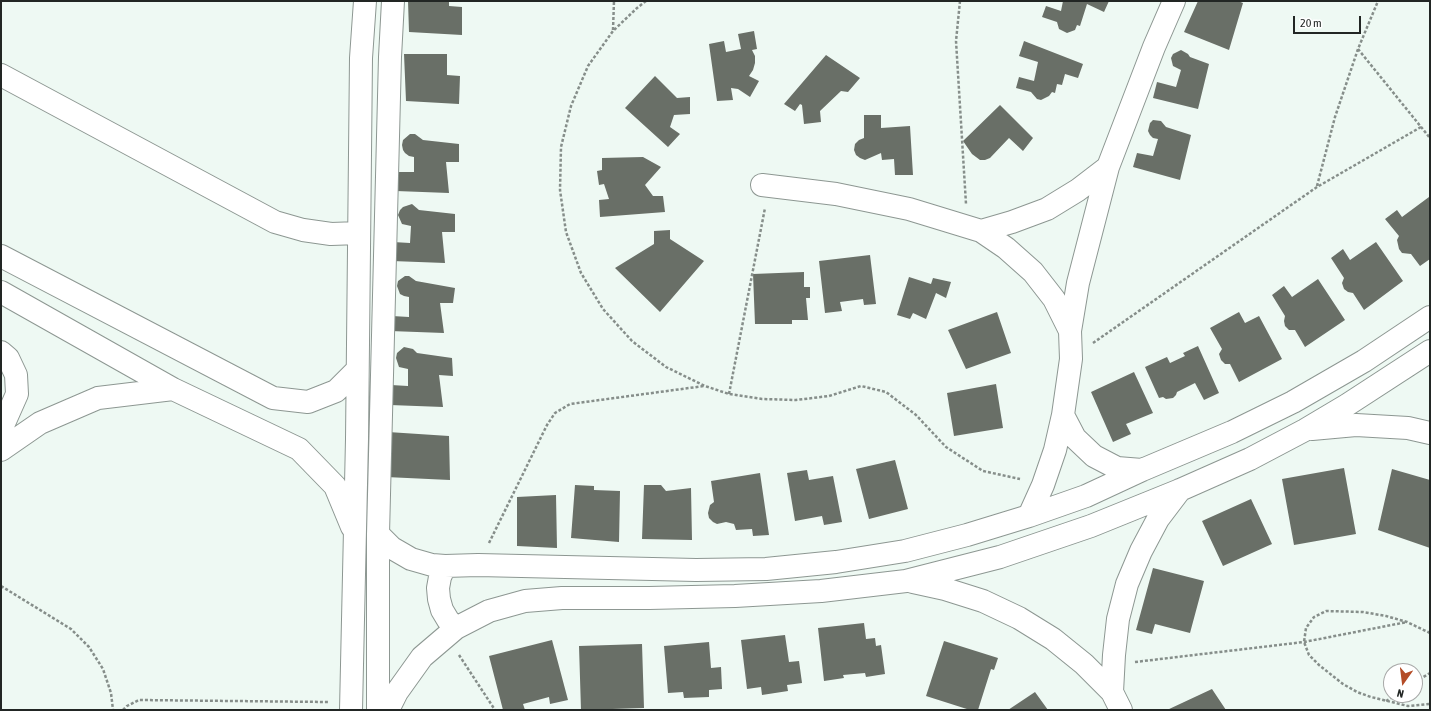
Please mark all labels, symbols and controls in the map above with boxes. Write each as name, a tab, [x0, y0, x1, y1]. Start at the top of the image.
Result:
scale bar	[1295, 8, 1363, 34]
text: 20 m	[1300, 16, 1322, 30]
north arrow	[1383, 663, 1423, 703]
text: N	[1396, 687, 1405, 700]

